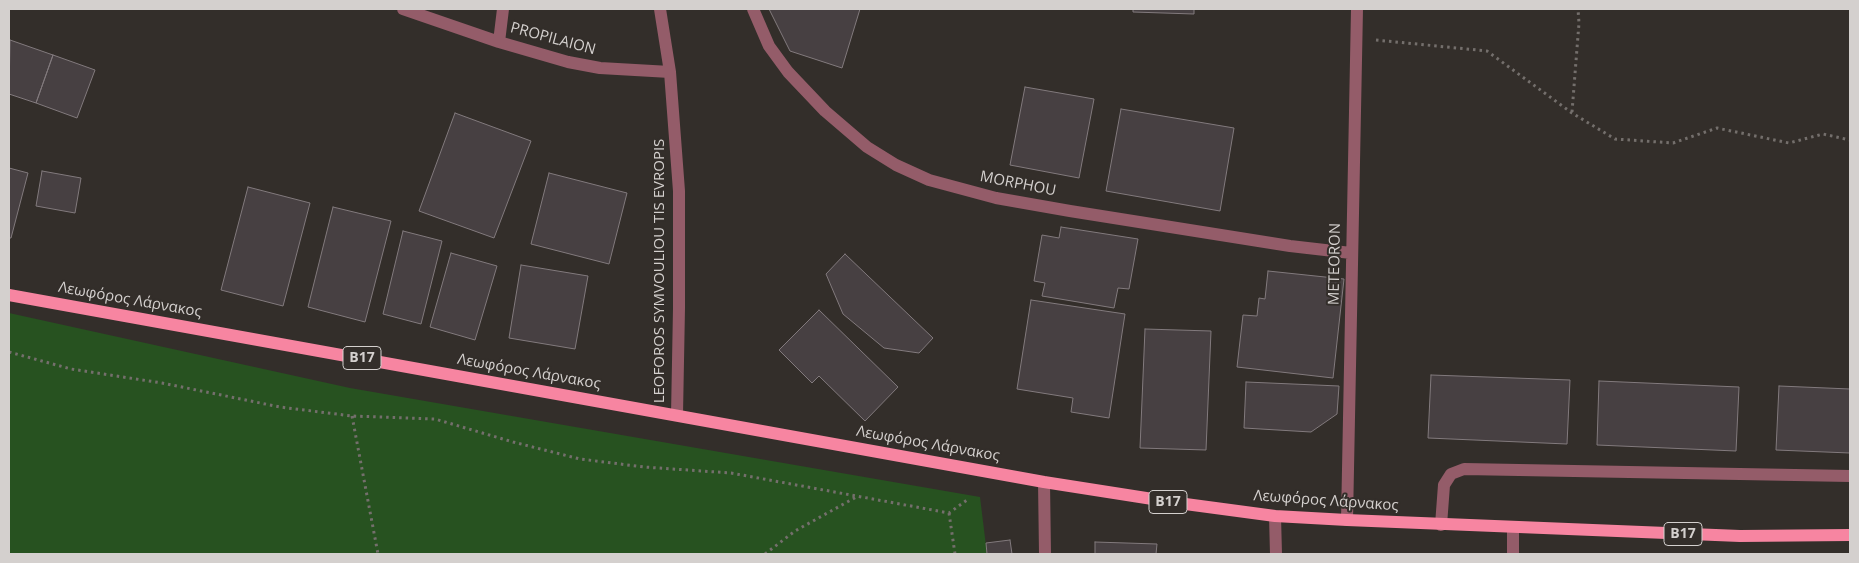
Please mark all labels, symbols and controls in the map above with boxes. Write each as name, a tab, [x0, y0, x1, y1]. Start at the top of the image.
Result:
street label: PROPILAION	[508, 19, 598, 59]
street label: LEOFOROS SYMVOULIOU TIS EVROPIS	[651, 139, 669, 403]
street label: MORPHOU	[978, 168, 1058, 200]
street label: METEORON	[1325, 223, 1345, 305]
street label: Λεωφόρος Λάρνακος	[57, 279, 203, 321]
road number: B17	[343, 346, 381, 369]
street label: Λεωφόρος Λάρνακος	[456, 351, 602, 393]
street label: Λεωφόρος Λάρνακος	[855, 423, 1001, 465]
street label: Λεωφόρος Λάρνακος	[1253, 487, 1399, 515]
road number: B17	[1149, 491, 1187, 514]
road number: B17	[1664, 522, 1702, 546]

